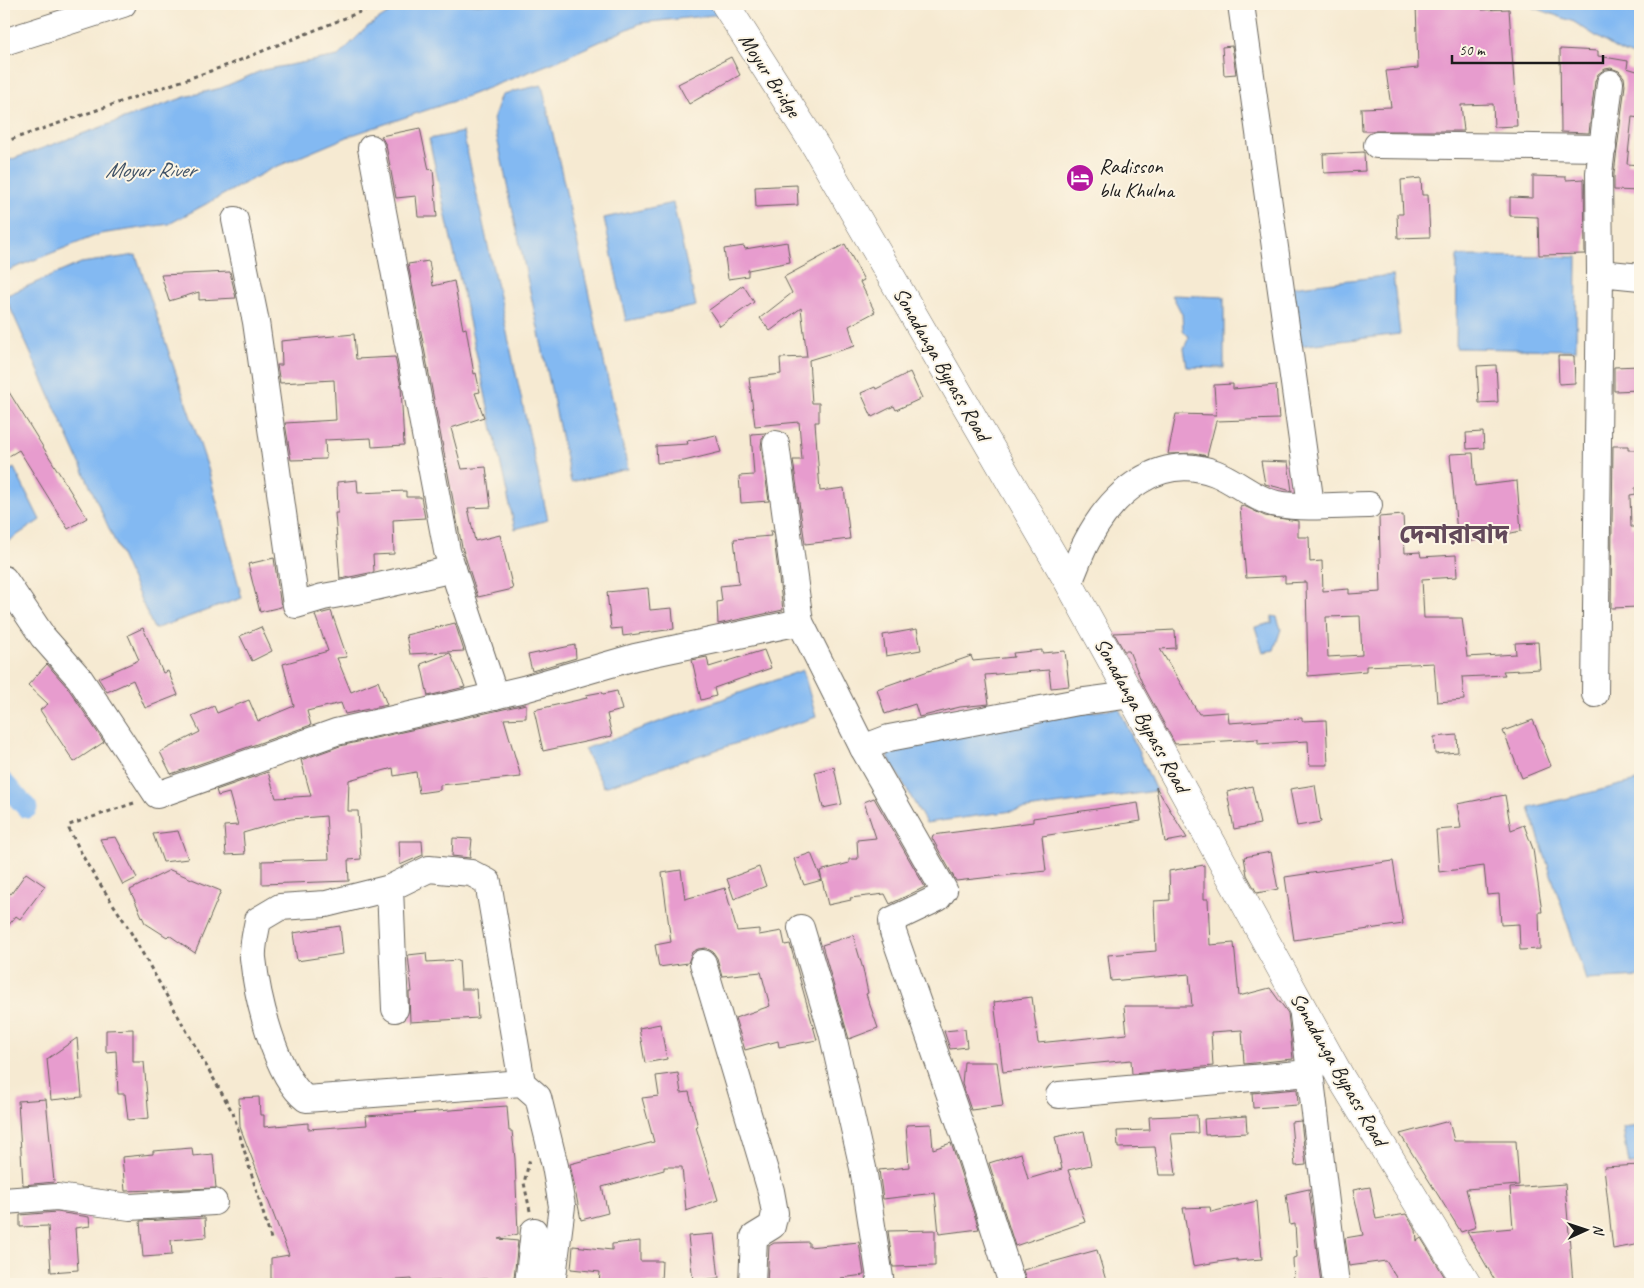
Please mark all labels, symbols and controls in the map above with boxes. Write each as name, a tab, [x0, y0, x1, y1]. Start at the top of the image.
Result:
street label: Moyur Bridge	[733, 28, 808, 124]
scale bar	[1452, 32, 1603, 64]
text: 50 m	[1459, 41, 1486, 60]
place label: Radisson blu Khulna	[1099, 153, 1176, 203]
water label: Moyur River	[105, 156, 199, 184]
hotel icon: Radisson blu Khulna	[1065, 163, 1095, 193]
street label: Sonadanga Bypass Road	[887, 283, 998, 448]
district label: দেনারাবাদ	[1399, 518, 1510, 551]
street label: Sonadanga Bypass Road	[1089, 633, 1197, 799]
street label: Sonadanga Bypass Road	[1284, 988, 1395, 1153]
north arrow	[1562, 1206, 1612, 1256]
text: N	[1590, 1225, 1607, 1236]

